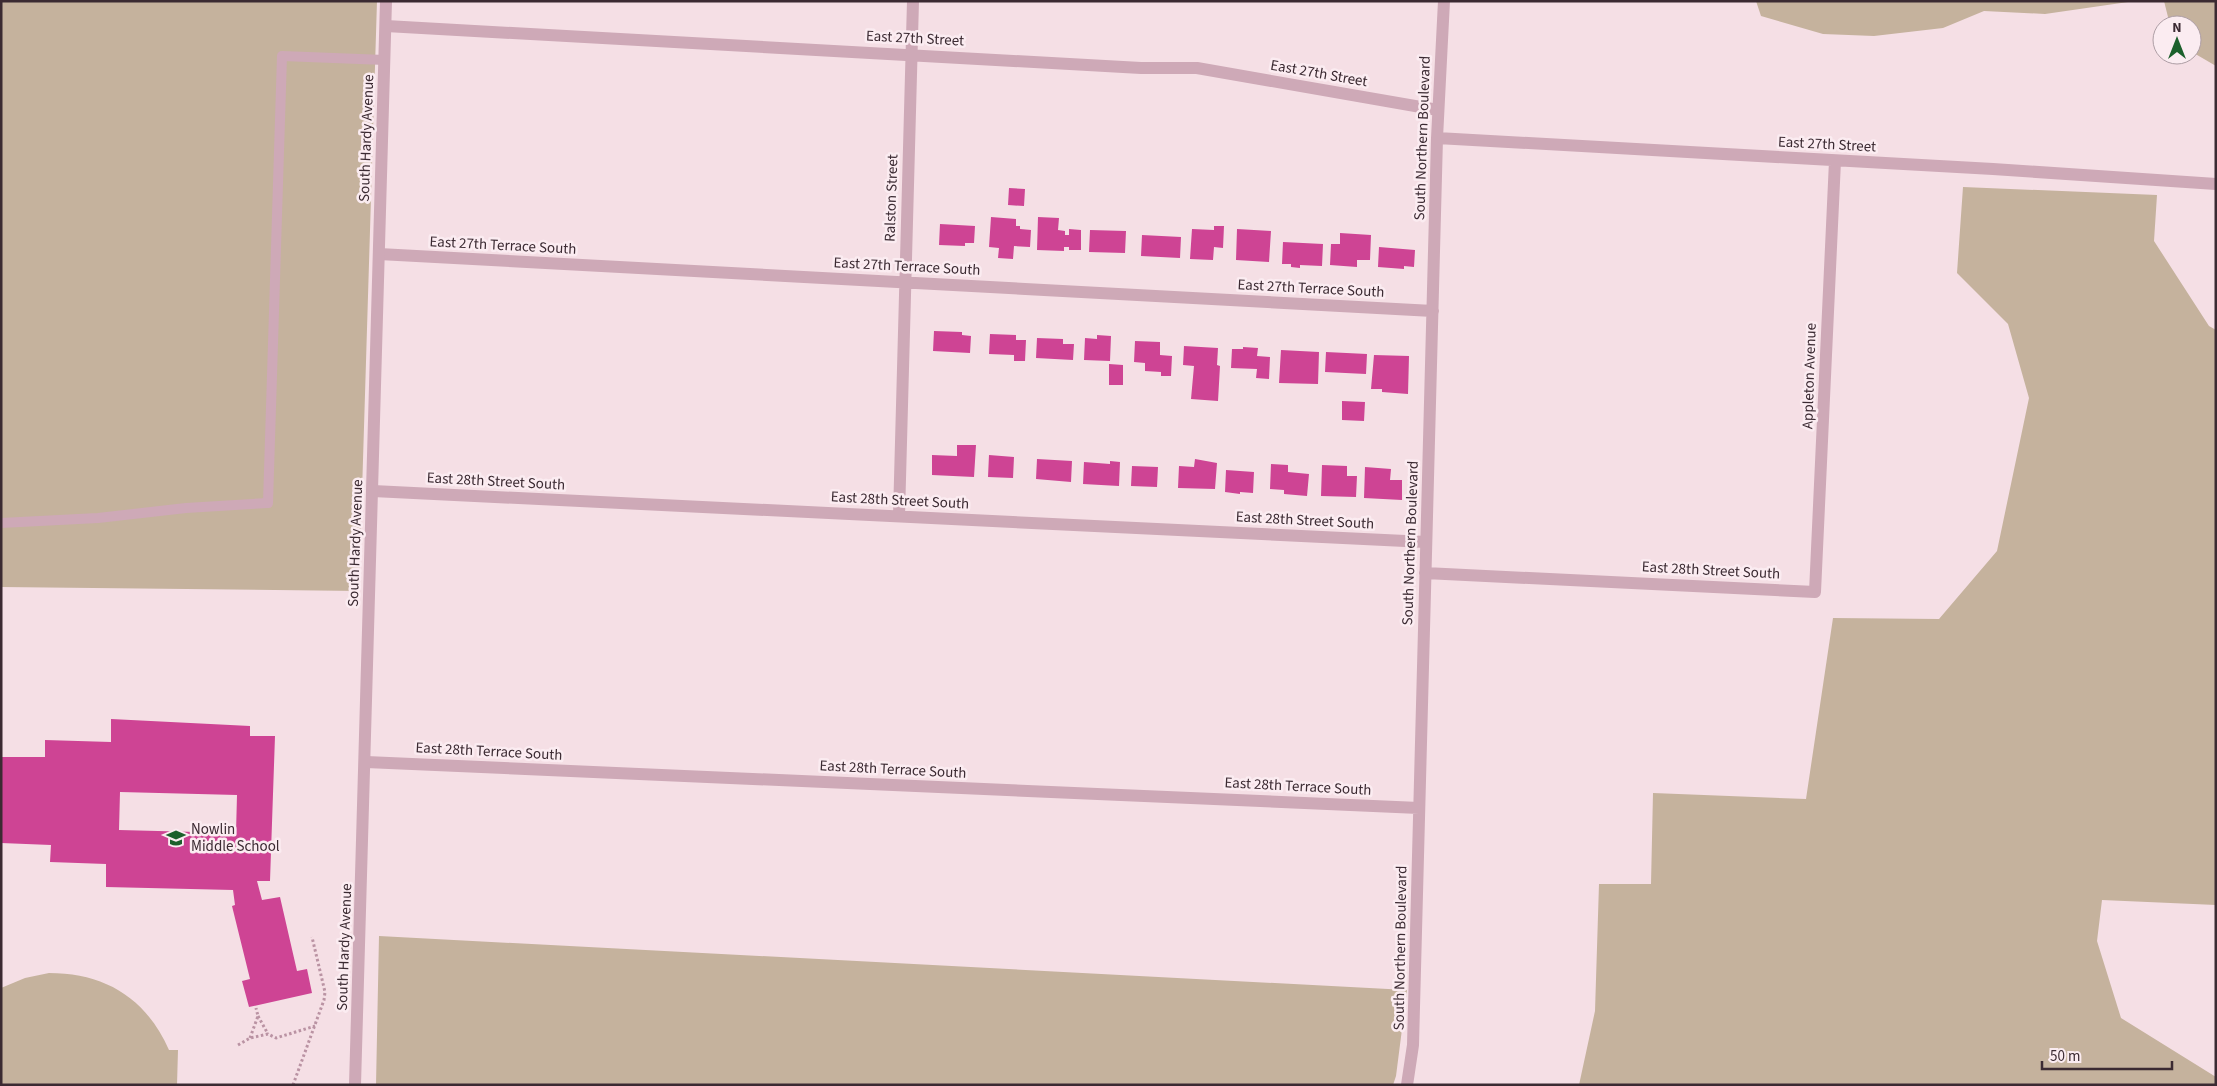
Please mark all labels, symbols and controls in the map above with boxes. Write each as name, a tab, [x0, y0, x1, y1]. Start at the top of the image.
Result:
north arrow	[2152, 15, 2202, 65]
text: N	[2172, 18, 2182, 38]
street label: East 27th Street	[865, 25, 965, 52]
street label: East 27th Street	[1269, 55, 1369, 92]
street label: South Northern Boulevard	[1409, 55, 1436, 221]
street label: South Hardy Avenue	[354, 74, 379, 202]
street label: East 27th Street	[1777, 131, 1877, 158]
street label: Ralston Street	[879, 154, 904, 242]
street label: East 27th Terrace South	[429, 231, 577, 260]
street label: East 27th Terrace South	[833, 252, 981, 281]
street label: East 27th Terrace South	[1237, 274, 1385, 303]
street label: Appleton Avenue	[1797, 323, 1822, 430]
street label: South Northern Boulevard	[1397, 460, 1424, 626]
street label: East 28th Street South	[426, 467, 566, 496]
street label: South Hardy Avenue	[343, 479, 368, 607]
street label: East 28th Street South	[830, 486, 970, 515]
street label: East 28th Street South	[1235, 506, 1375, 535]
street label: East 28th Street South	[1641, 556, 1781, 585]
street label: East 28th Terrace South	[415, 737, 563, 766]
street label: East 28th Terrace South	[819, 755, 967, 784]
street label: East 28th Terrace South	[1224, 772, 1372, 801]
place label: Nowlin Middle School	[191, 819, 280, 857]
school or university icon: Nowlin Middle School	[165, 827, 187, 849]
street label: South Northern Boulevard	[1389, 865, 1412, 1031]
street label: South Hardy Avenue	[332, 883, 357, 1011]
scale bar	[2042, 1038, 2172, 1070]
text: 50 m	[2050, 1046, 2080, 1067]

